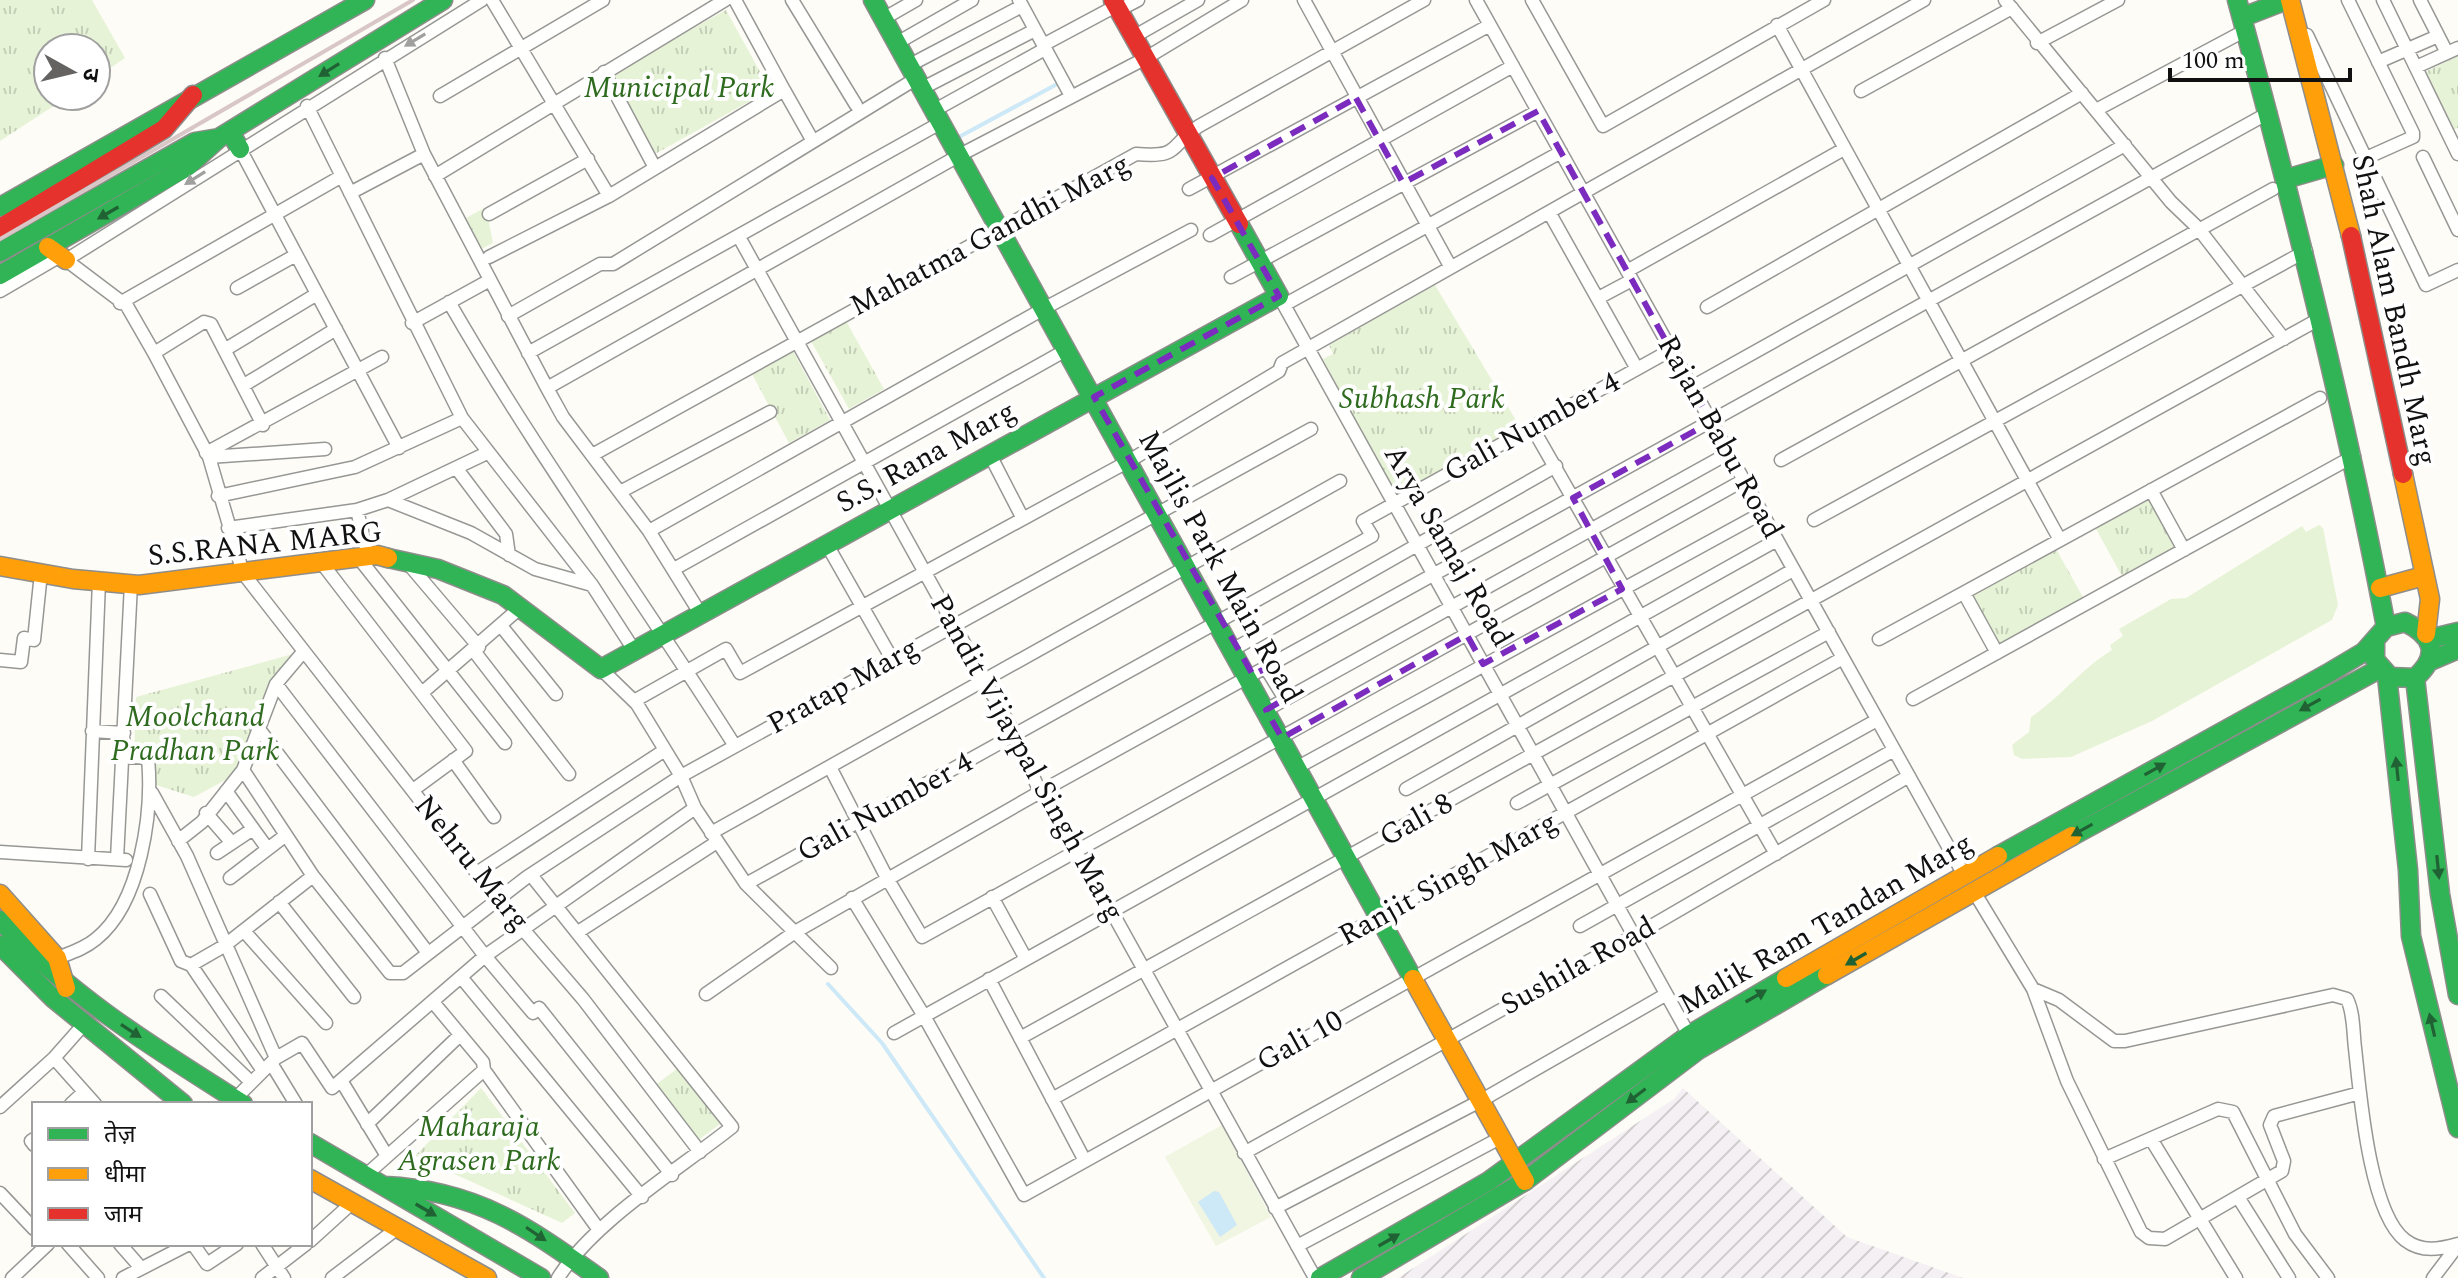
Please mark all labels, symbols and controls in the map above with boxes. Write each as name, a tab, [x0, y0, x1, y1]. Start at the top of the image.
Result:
north arrow	[32, 32, 112, 112]
scale bar	[2170, 32, 2350, 82]
one-way arrow	[404, 33, 426, 47]
text: 100 m	[2182, 43, 2245, 79]
one-way arrow	[318, 63, 340, 77]
park label: Municipal Park	[584, 65, 774, 111]
text: उ	[73, 66, 108, 84]
street label: Mahatma Gandhi Marg	[842, 141, 1138, 329]
street label: Shah Alam Bandh Marg	[2339, 150, 2449, 470]
one-way arrow	[184, 170, 206, 184]
one-way arrow	[97, 205, 119, 219]
street label: Rajan Babu Road	[1645, 327, 1795, 547]
street label: Gali Number 4	[1435, 360, 1629, 494]
park label: Subhash Park	[1339, 376, 1505, 422]
street label: S.S. Rana Marg	[827, 388, 1025, 526]
street label: Majlis Park Main Road	[1126, 422, 1314, 712]
street label: Arya Samaj Road	[1371, 436, 1525, 656]
street label: S.S.RANA MARG	[145, 509, 385, 579]
street label: Pandit Vijaypal Singh Marg	[918, 586, 1136, 930]
street label: Pratap Marg	[759, 625, 927, 747]
park label: Moolchand Pradhan Park	[110, 694, 280, 774]
one-way arrow	[2298, 698, 2321, 712]
street label: Gali Number 4	[788, 740, 982, 874]
one-way arrow	[2390, 756, 2403, 781]
one-way arrow	[2143, 763, 2166, 776]
street label: Gali 8	[1371, 781, 1461, 859]
street label: Nehru Marg	[403, 785, 541, 941]
street label: Ranjit Singh Marg	[1330, 800, 1566, 958]
street label: Malik Ram Tandan Marg	[1670, 821, 1982, 1027]
one-way arrow	[2070, 823, 2093, 837]
one-way arrow	[2431, 854, 2444, 879]
street label: Sushila Road	[1492, 904, 1664, 1028]
one-way arrow	[1845, 952, 1867, 966]
one-way arrow	[1745, 989, 1767, 1003]
street label: Gali 10	[1248, 998, 1352, 1084]
one-way arrow	[2426, 1013, 2438, 1038]
one-way arrow	[120, 1023, 142, 1037]
one-way arrow	[1625, 1088, 1646, 1104]
legend	[32, 1102, 312, 1246]
park label: Maharaja Agrasen Park	[397, 1104, 561, 1184]
text: तेज़	[104, 1117, 137, 1153]
text: धीमा	[104, 1157, 146, 1193]
text: जाम	[104, 1197, 143, 1233]
one-way arrow	[415, 1203, 437, 1217]
one-way arrow	[525, 1226, 546, 1241]
one-way arrow	[1377, 1233, 1400, 1247]

